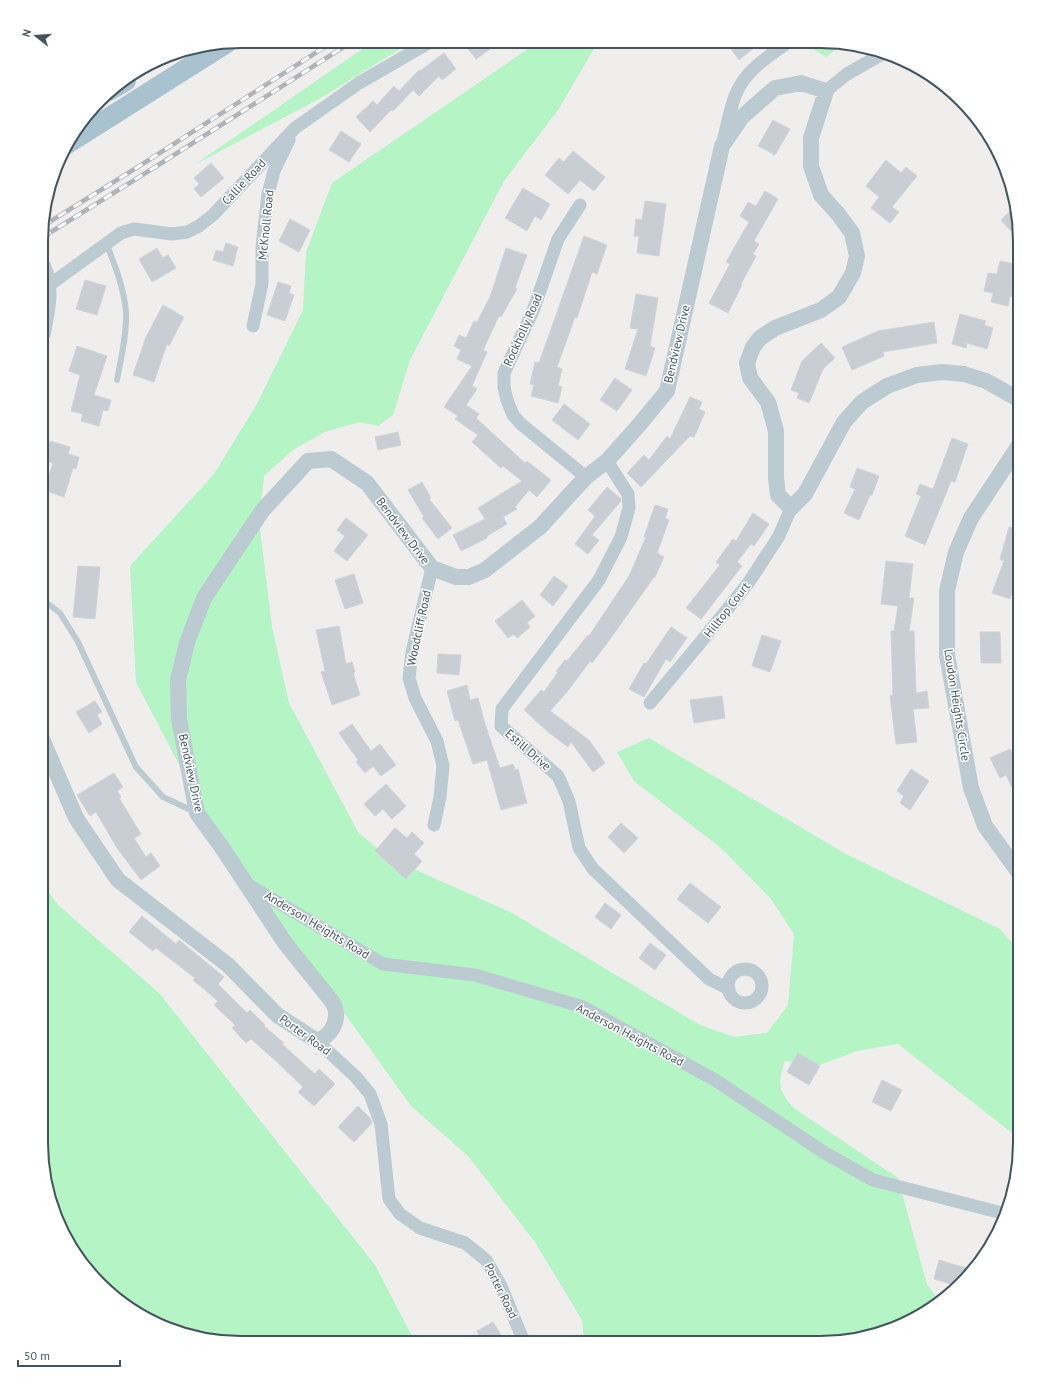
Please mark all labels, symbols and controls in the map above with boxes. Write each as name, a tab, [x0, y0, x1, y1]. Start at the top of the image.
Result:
north arrow	[16, 16, 56, 56]
text: N	[19, 28, 34, 39]
street label: Callie Road	[219, 156, 269, 208]
street label: McKnoll Road	[254, 189, 277, 261]
street label: Rockholly Road	[500, 291, 545, 368]
street label: Bendview Drive	[660, 303, 693, 384]
street label: Bendview Drive	[373, 494, 433, 567]
street label: Hilltop Court	[700, 579, 753, 640]
street label: Woodcliff Road	[403, 589, 434, 667]
street label: Loudon Heights Circle	[941, 648, 974, 762]
street label: Estill Drive	[502, 726, 554, 774]
street label: Bendview Drive	[176, 732, 207, 813]
street label: Anderson Heights Road	[262, 887, 372, 962]
street label: Anderson Heights Road	[574, 1000, 687, 1069]
street label: Porter Road	[277, 1011, 334, 1058]
street label: Porter Road	[482, 1261, 521, 1321]
scale bar	[18, 1342, 120, 1368]
text: 50 m	[24, 1348, 50, 1363]

